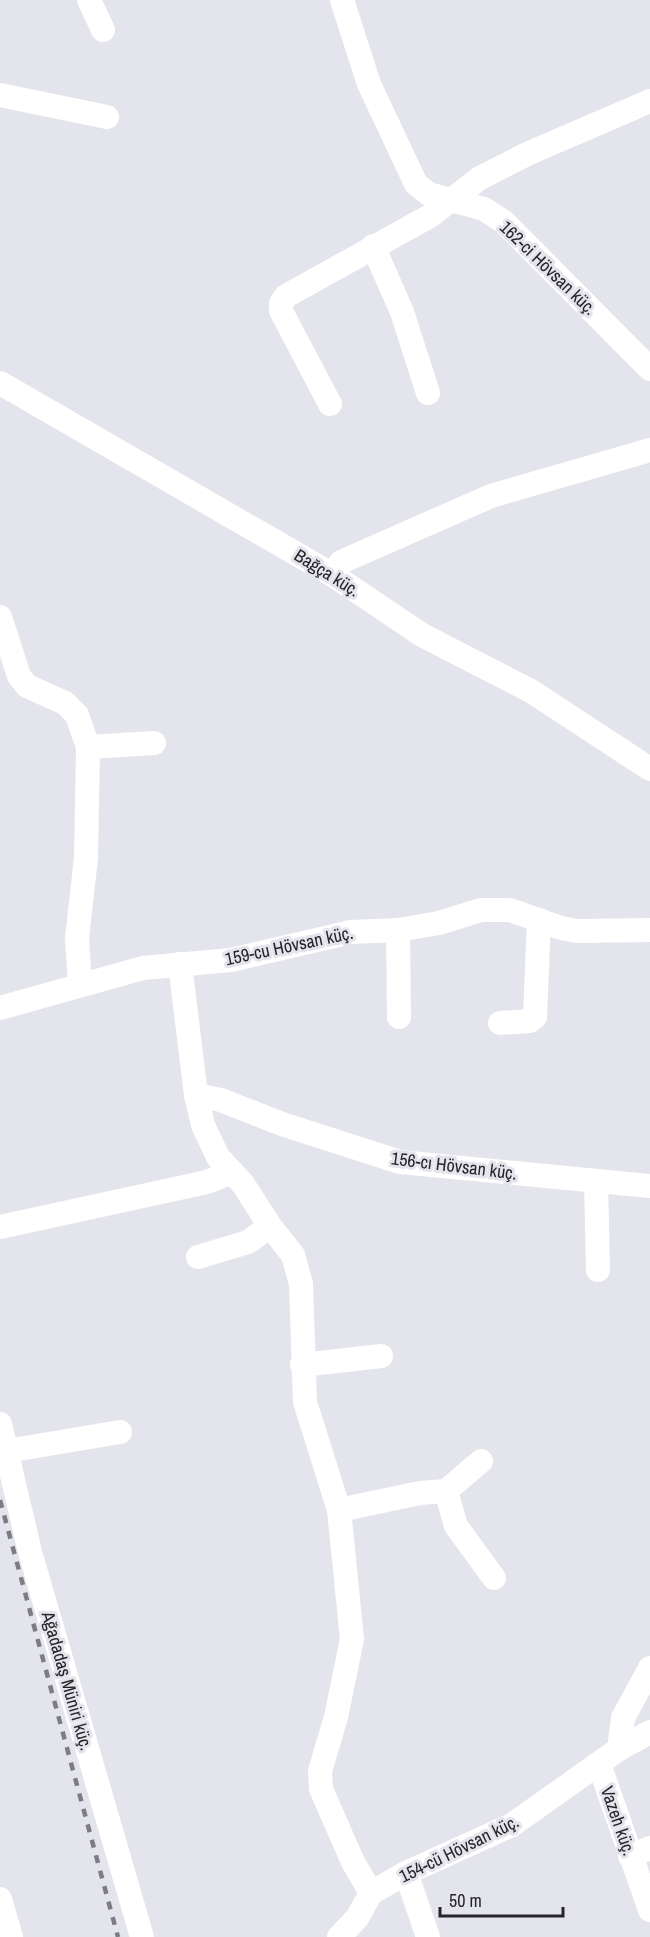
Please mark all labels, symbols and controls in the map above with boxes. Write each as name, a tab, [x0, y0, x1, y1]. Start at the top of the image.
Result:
street label: 162-ci Hövsan küç.	[494, 215, 602, 321]
street label: Bağça küç.	[290, 543, 365, 603]
street label: 159-cu Hövsan küç.	[222, 920, 355, 971]
street label: 156-cı Hövsan küç.	[390, 1145, 518, 1186]
street label: Ağadadaş Müniri küç.	[35, 1607, 99, 1753]
street label: Vazeh küç.	[595, 1783, 642, 1859]
street label: 154-cü Hövsan küç.	[395, 1809, 523, 1888]
scale bar	[440, 1880, 563, 1918]
text: 50 m	[449, 1888, 482, 1913]

